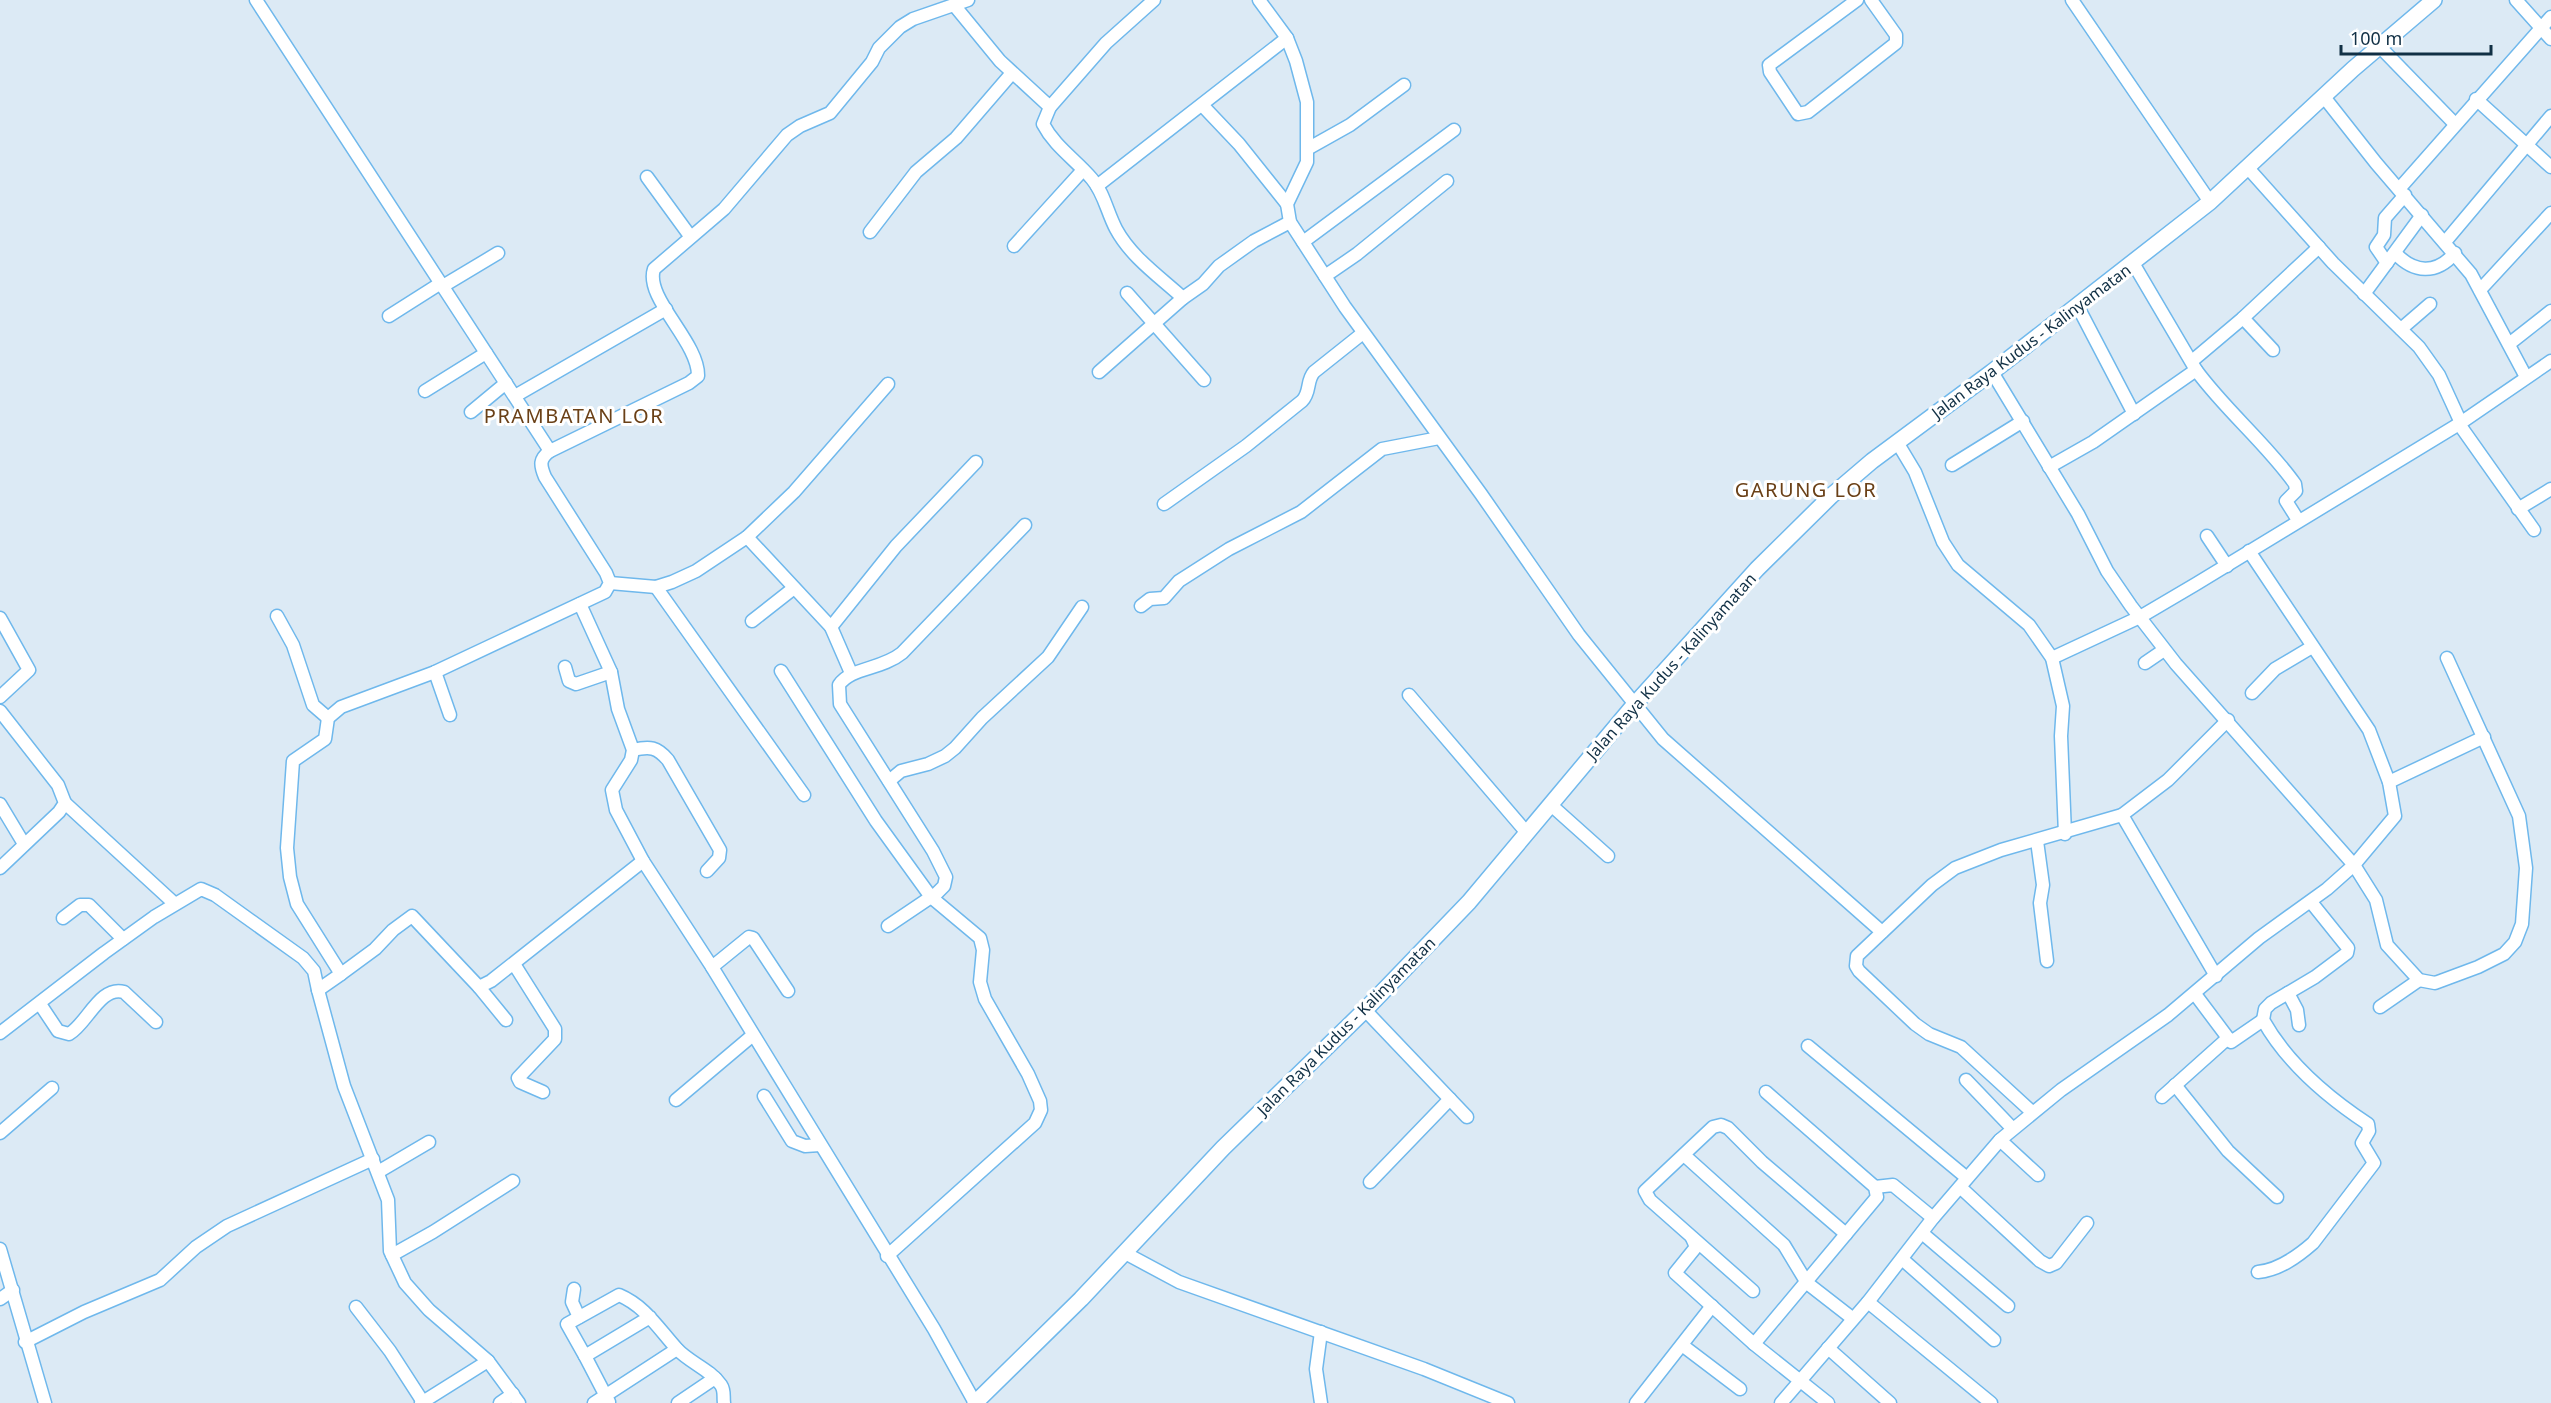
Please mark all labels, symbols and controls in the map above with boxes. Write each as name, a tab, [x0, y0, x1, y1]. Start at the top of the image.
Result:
scale bar	[2341, 18, 2491, 56]
text: 100 m	[2350, 26, 2402, 50]
street label: Jalan Raya Kudus - Kalinyamatan	[1925, 259, 2135, 424]
district label: PRAMBATAN LOR	[484, 402, 664, 429]
district label: GARUNG LOR	[1735, 476, 1877, 503]
street label: Jalan Raya Kudus - Kalinyamatan	[1580, 568, 1761, 766]
street label: Jalan Raya Kudus - Kalinyamatan	[1250, 932, 1440, 1122]

